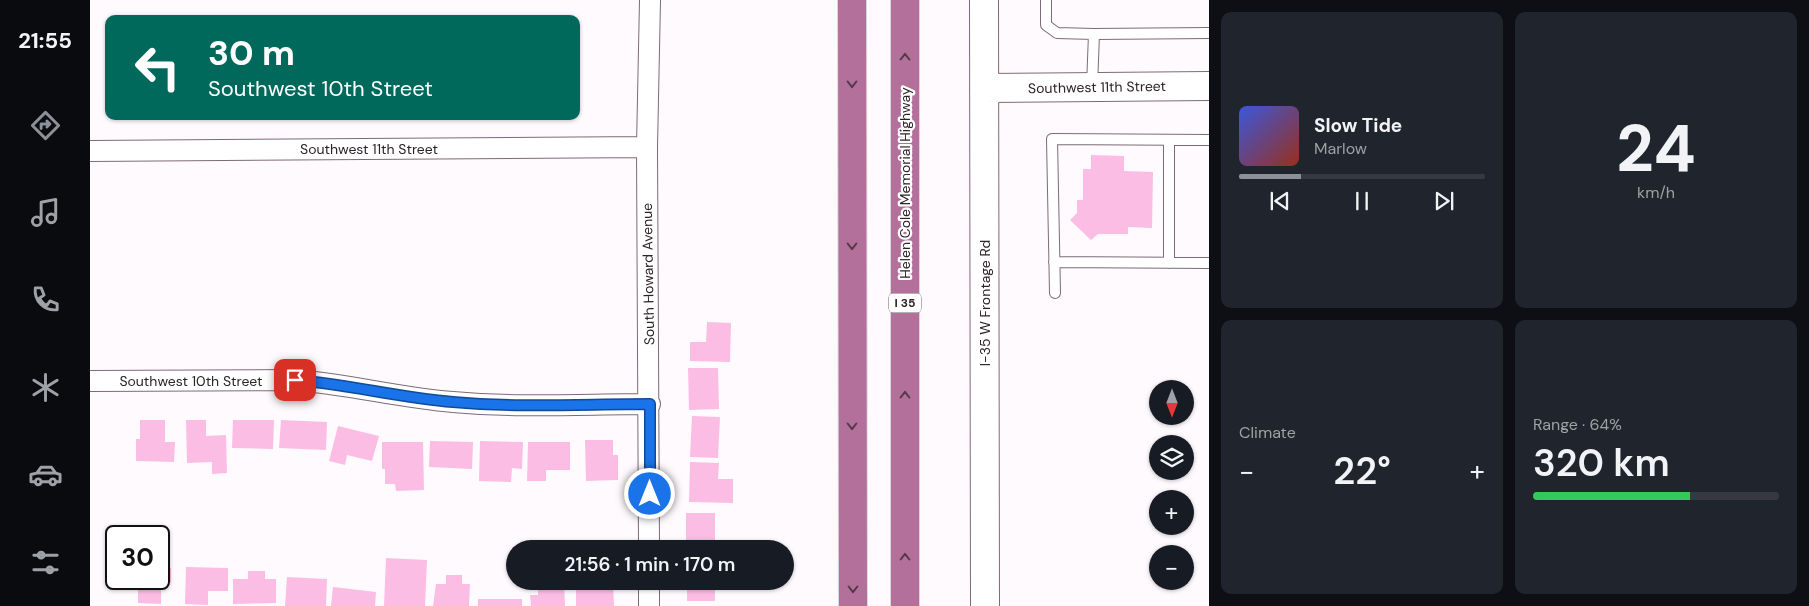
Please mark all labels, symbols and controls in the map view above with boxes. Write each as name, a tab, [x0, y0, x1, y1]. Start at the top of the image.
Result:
text: 21:55	[18, 26, 72, 55]
text: 30 m	[208, 30, 295, 76]
icon: left	[125, 35, 190, 100]
one-way arrow	[900, 53, 910, 61]
text: Southwest 10th Street	[208, 74, 433, 103]
street label: Southwest 11th Street	[1028, 77, 1166, 97]
one-way arrow	[847, 80, 857, 88]
street label: Helen Cole Memorial Highway	[896, 87, 914, 279]
text: 24	[1616, 107, 1696, 191]
icon: directions	[28, 108, 63, 143]
text: Slow Tide	[1314, 113, 1402, 138]
text: Marlow	[1314, 138, 1367, 159]
street label: Southwest 11th Street	[300, 140, 438, 158]
text: km/h	[1637, 182, 1675, 203]
icon: previous	[1266, 187, 1294, 215]
icon: pause	[1348, 187, 1376, 215]
icon: next	[1430, 187, 1458, 215]
icon: music	[28, 195, 63, 230]
street label: South Howard Avenue	[638, 203, 658, 345]
street label: I-35 W Frontage Rd	[976, 240, 994, 366]
one-way arrow	[847, 242, 857, 250]
icon: phone	[28, 282, 63, 317]
road number: I 35	[889, 294, 921, 312]
pin	[274, 359, 316, 401]
icon: arrive	[281, 366, 309, 394]
icon: climate	[28, 370, 63, 405]
street label: Southwest 10th Street	[119, 372, 263, 390]
north arrow	[1149, 380, 1194, 425]
map controls	[1149, 380, 1194, 590]
one-way arrow	[900, 391, 910, 398]
text: Range · 64%	[1533, 414, 1622, 435]
one-way arrow	[847, 422, 857, 430]
text: Climate	[1239, 422, 1296, 443]
button: layers	[1149, 435, 1194, 480]
text: 320 km	[1533, 438, 1670, 488]
text: 22°	[1333, 446, 1391, 496]
text: −	[1239, 453, 1254, 490]
text: +	[1470, 453, 1485, 490]
icon: car	[28, 457, 63, 492]
position arrow	[623, 467, 675, 519]
button: +	[1149, 490, 1194, 535]
speed limit sign: 30	[105, 525, 170, 590]
icon: filters	[28, 545, 63, 580]
button: −	[1149, 545, 1194, 590]
text: 21:56 · 1 min · 170 m	[565, 552, 735, 577]
one-way arrow	[900, 553, 910, 561]
one-way arrow	[848, 585, 858, 593]

